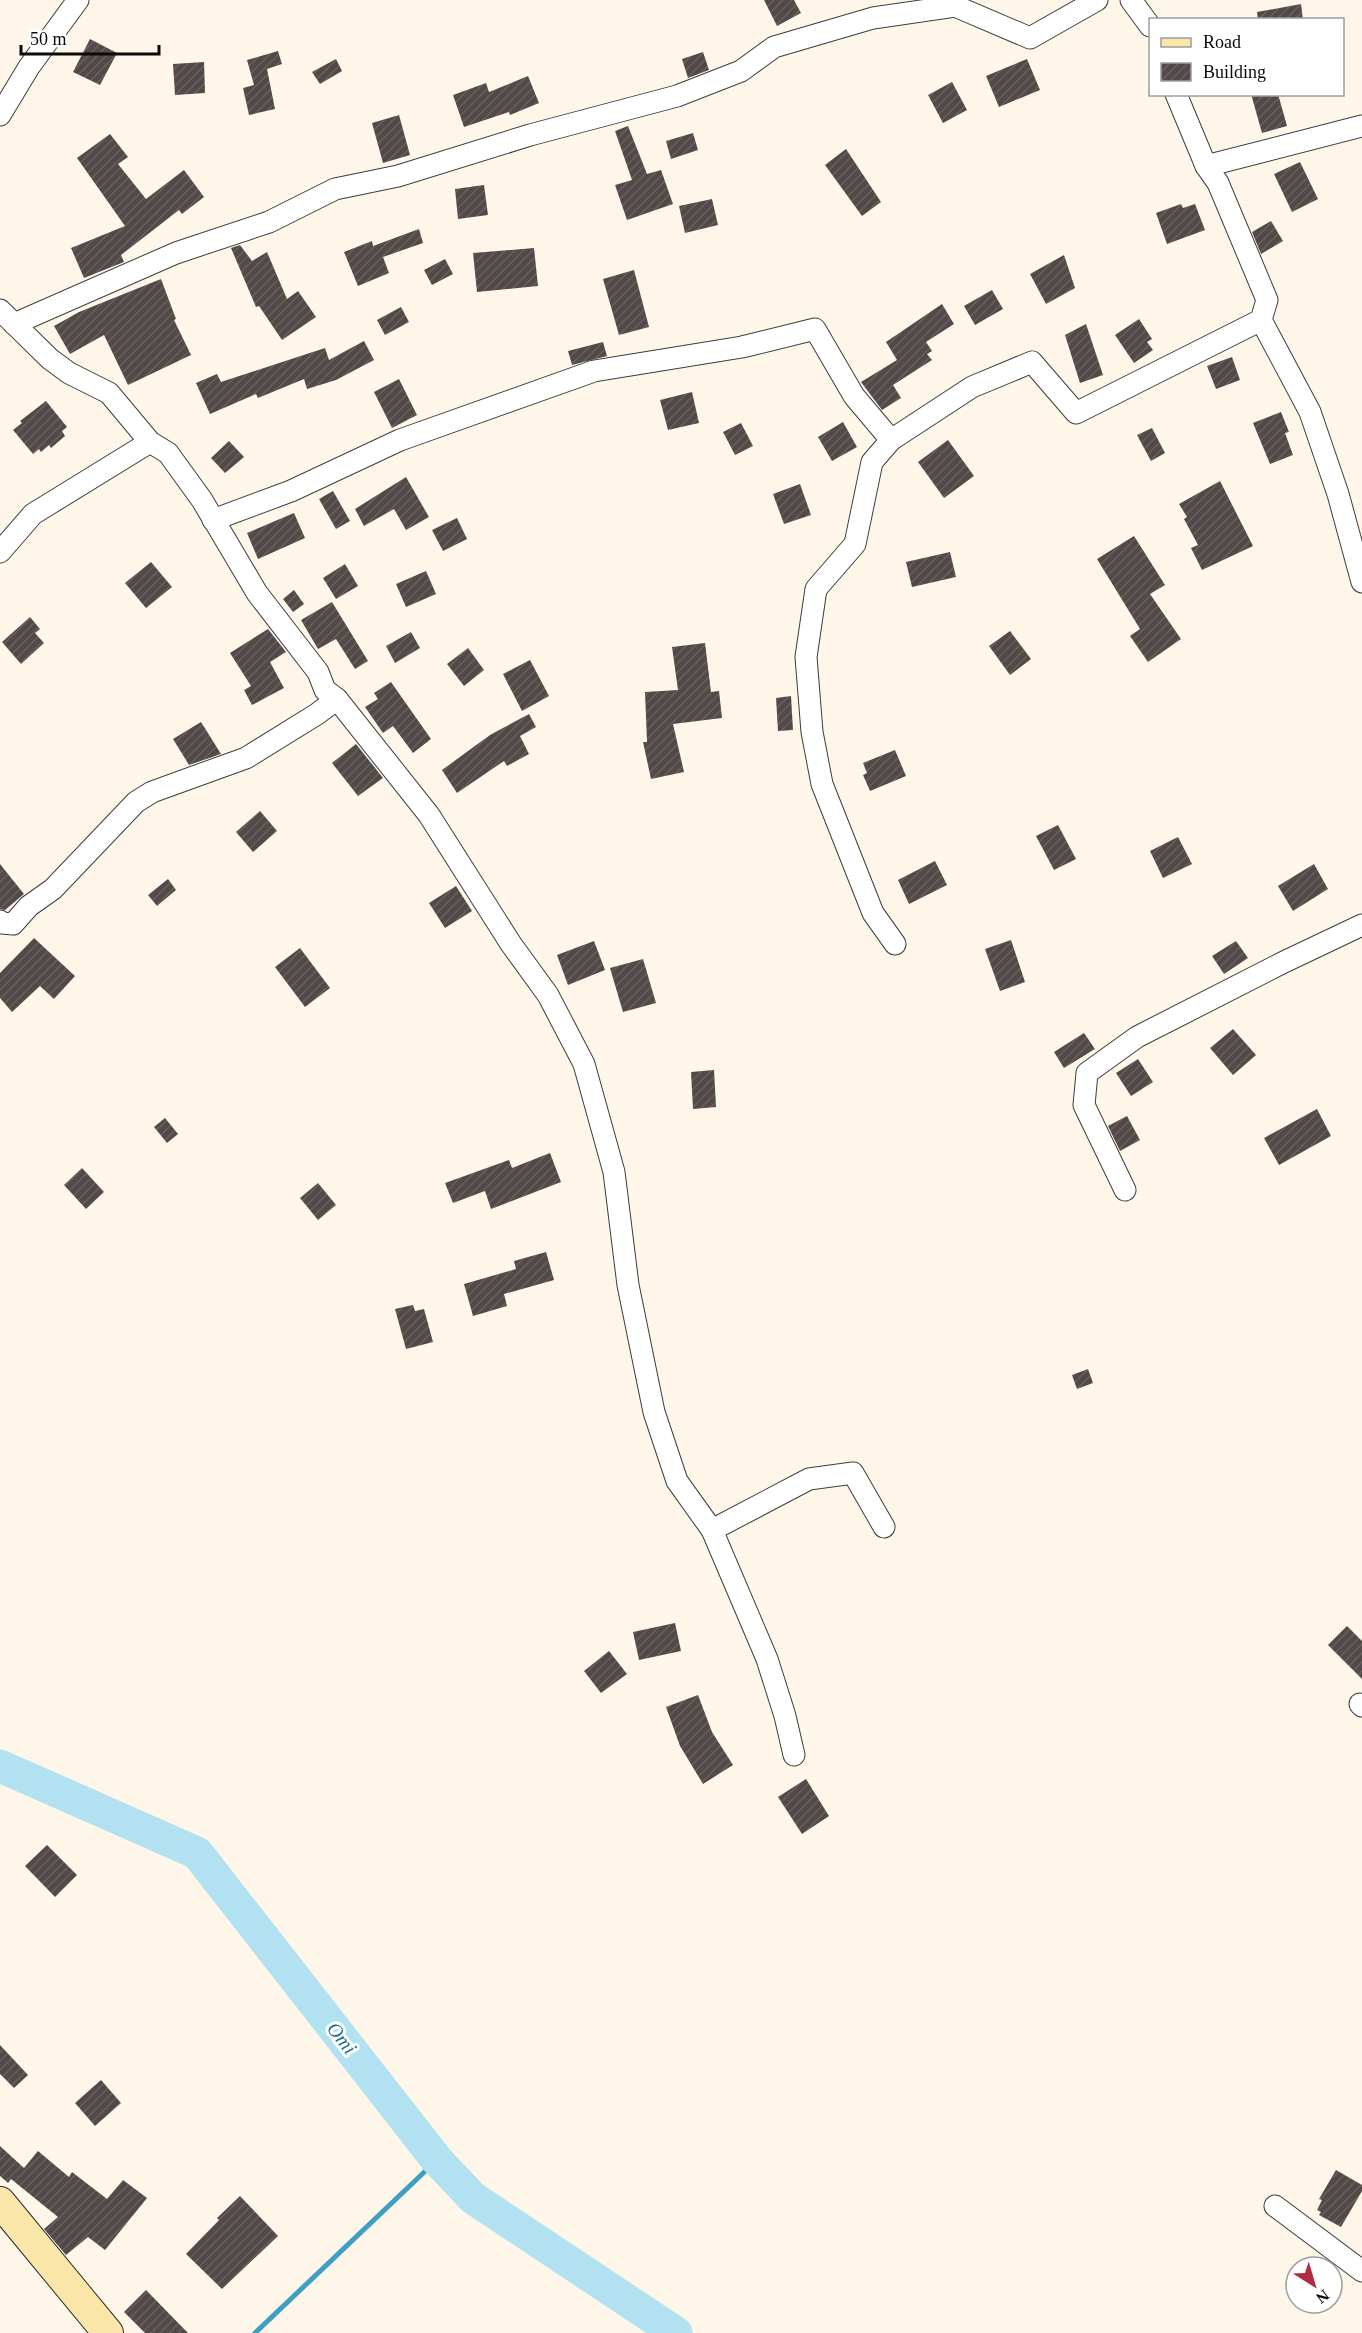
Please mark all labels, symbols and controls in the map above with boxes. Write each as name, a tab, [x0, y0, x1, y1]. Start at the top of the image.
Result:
scale bar	[21, 18, 159, 56]
legend	[1149, 18, 1344, 96]
text: 50 m	[30, 29, 67, 49]
text: Road	[1203, 32, 1241, 52]
text: Building	[1203, 62, 1266, 82]
water label: Omi	[323, 2018, 361, 2058]
north arrow	[1284, 2255, 1344, 2315]
text: N	[1313, 2286, 1332, 2307]

